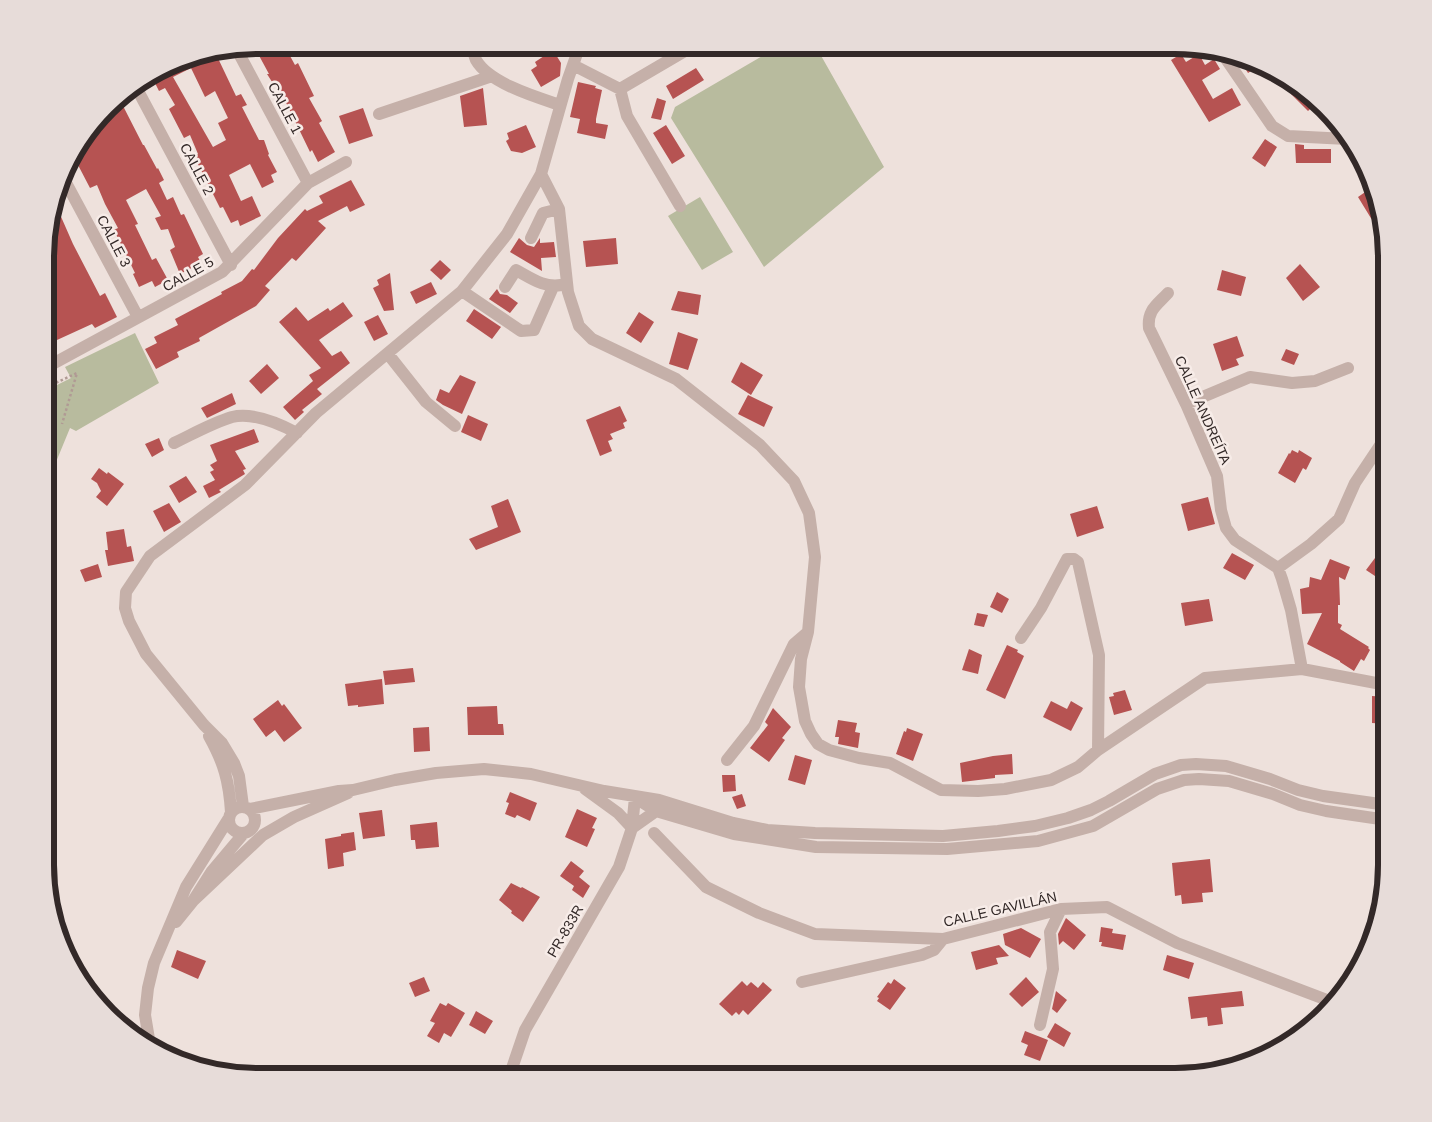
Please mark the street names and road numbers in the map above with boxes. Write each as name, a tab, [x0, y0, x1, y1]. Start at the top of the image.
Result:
street label: CALLE 1	[265, 80, 305, 137]
street label: CALLE 2	[177, 141, 217, 198]
street label: CALLE 3	[94, 213, 134, 270]
street label: CALLE 5	[160, 253, 217, 295]
street label: CALLE ANDREÍTA	[1172, 353, 1234, 467]
street label: CALLE GAVILLÁN	[942, 888, 1058, 930]
street label: PR-833R	[544, 902, 586, 960]

